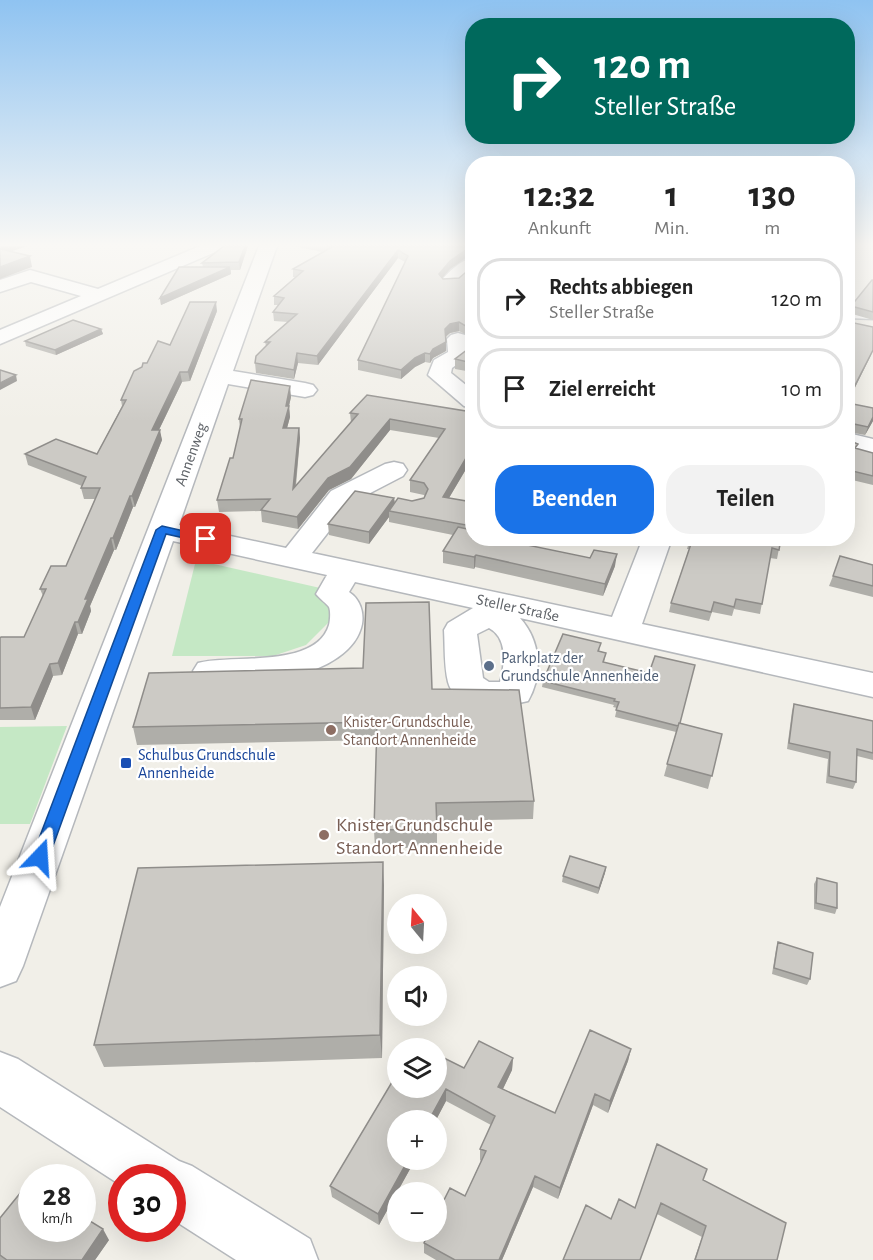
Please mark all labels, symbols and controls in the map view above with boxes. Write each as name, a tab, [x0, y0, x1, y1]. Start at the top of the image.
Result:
icon: right	[495, 42, 573, 120]
text: 120 m	[594, 44, 691, 86]
text: Steller Straße	[594, 93, 736, 120]
text: 12:32	[524, 177, 595, 213]
text: 1	[665, 177, 678, 213]
text: 130	[749, 177, 796, 213]
text: Ankunft	[528, 218, 591, 238]
text: Min.	[654, 218, 689, 238]
text: m	[764, 218, 780, 238]
text: Rechts abbiegen	[549, 276, 693, 298]
icon: right	[498, 282, 531, 315]
text: 120 m	[772, 288, 822, 310]
text: Steller Straße	[549, 302, 654, 322]
icon: arrive	[498, 372, 531, 405]
text: Ziel erreicht	[549, 378, 656, 400]
text: 10 m	[782, 378, 822, 400]
street label: Annenweg	[172, 420, 210, 488]
button: Beenden	[495, 465, 654, 534]
button: Teilen	[666, 465, 825, 534]
pin	[180, 513, 231, 564]
icon: arrive	[189, 522, 222, 555]
street label: Steller Straße	[475, 591, 561, 625]
place label: Parkplatz der Grundschule Annenheide	[501, 650, 659, 684]
marker: Parkplatz der Grundschule Annenheide	[482, 659, 496, 673]
place label: Knister-Grundschule, Standort Annenheide	[343, 714, 476, 748]
marker: Knister-Grundschule, Standort Annenheide	[324, 723, 338, 737]
place label: Schulbus Grundschule Annenheide	[138, 747, 276, 781]
marker: Schulbus Grundschule Annenheide	[119, 756, 133, 770]
place label: Knister Grundschule Standort Annenheide	[336, 815, 503, 858]
position arrow	[8, 825, 72, 889]
marker: Knister Grundschule Standort Annenheide	[317, 828, 331, 842]
north arrow	[387, 894, 447, 954]
map controls	[387, 894, 447, 1242]
button: sound	[387, 966, 447, 1026]
button: layers	[387, 1038, 447, 1098]
button: +	[387, 1110, 447, 1170]
speed limit sign: 30	[108, 1164, 186, 1242]
text: 28	[43, 1181, 71, 1211]
button: −	[387, 1182, 447, 1242]
text: km/h	[42, 1211, 72, 1226]

